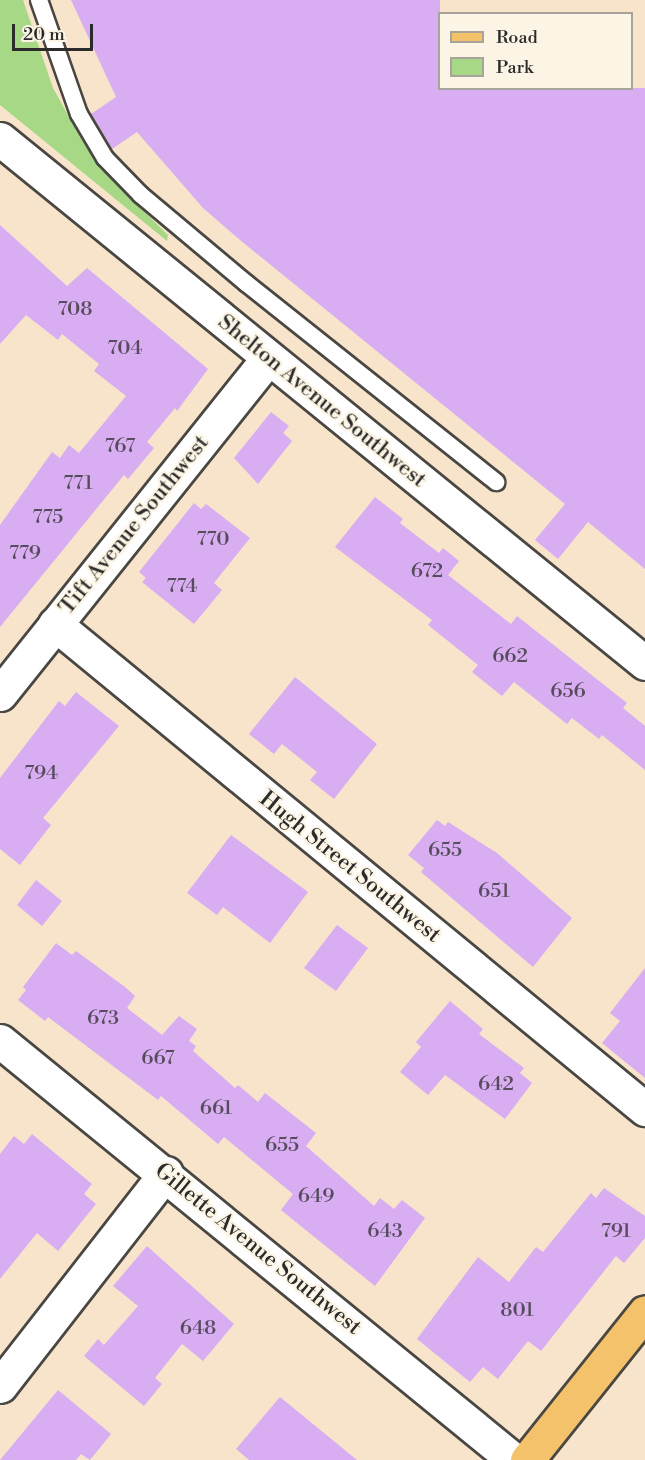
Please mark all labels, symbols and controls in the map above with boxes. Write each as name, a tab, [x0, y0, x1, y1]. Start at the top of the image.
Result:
scale bar	[15, 12, 96, 50]
legend	[438, 12, 633, 90]
text: 20 m	[23, 23, 65, 46]
text: Road	[496, 26, 538, 49]
text: Park	[496, 56, 533, 79]
house number: 708	[57, 297, 93, 321]
street label: Shelton Avenue Southwest	[213, 309, 431, 493]
house number: 704	[108, 336, 142, 360]
street label: Tift Avenue Southwest	[54, 430, 214, 620]
house number: 767	[105, 434, 135, 458]
house number: 771	[63, 471, 93, 495]
house number: 775	[33, 505, 63, 529]
house number: 770	[197, 527, 229, 551]
house number: 779	[9, 541, 41, 565]
house number: 672	[411, 559, 443, 583]
house number: 774	[167, 574, 197, 598]
house number: 662	[492, 644, 528, 668]
house number: 656	[550, 679, 586, 703]
house number: 794	[24, 761, 58, 785]
street label: Hugh Street Southwest	[254, 786, 446, 948]
house number: 655	[428, 838, 462, 862]
house number: 651	[478, 879, 510, 903]
house number: 673	[87, 1006, 119, 1030]
house number: 667	[141, 1046, 175, 1070]
house number: 642	[478, 1072, 514, 1096]
house number: 661	[200, 1096, 232, 1120]
house number: 655	[265, 1133, 299, 1157]
street label: Gillette Avenue Southwest	[149, 1158, 367, 1340]
house number: 649	[298, 1184, 334, 1208]
house number: 643	[367, 1219, 403, 1243]
house number: 791	[601, 1219, 631, 1243]
house number: 801	[500, 1298, 534, 1322]
house number: 648	[180, 1316, 216, 1340]

